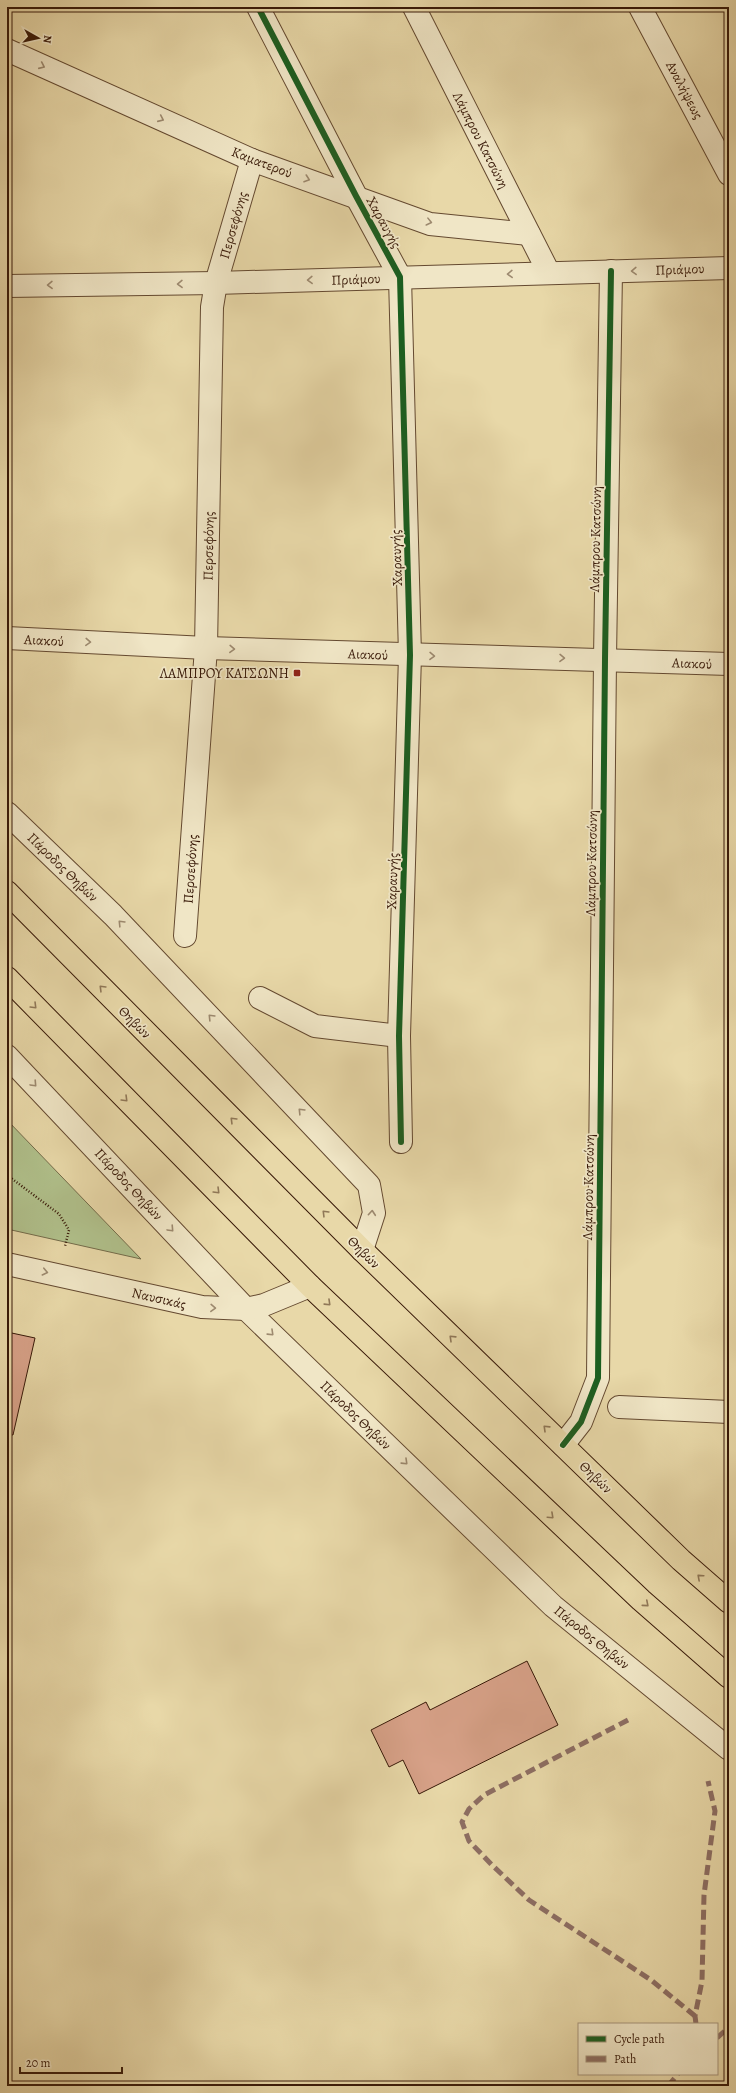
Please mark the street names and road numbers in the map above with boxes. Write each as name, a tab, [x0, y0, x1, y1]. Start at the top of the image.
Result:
street label: Αναλήψεως	[661, 57, 708, 123]
street label: Λάμπρου Κατσώνη	[448, 88, 513, 192]
street label: Καματερού	[229, 142, 295, 183]
street label: Περσεφόνης	[215, 189, 252, 261]
street label: Χαραυγής	[362, 193, 406, 252]
street label: Πριάμου	[655, 259, 705, 280]
street label: Πριάμου	[331, 269, 381, 290]
street label: Λάμπρου Κατσώνη	[585, 486, 606, 593]
street label: Περσεφόνης	[198, 511, 219, 581]
street label: Χαραυγής	[386, 529, 407, 587]
street label: Αιακού	[22, 630, 64, 651]
street label: Αιακού	[347, 644, 388, 665]
street label: Αιακού	[671, 653, 712, 674]
street label: Λάμπρου Κατσώνη	[581, 810, 602, 917]
street label: Πάροδος Θηβών	[23, 829, 103, 906]
street label: Περσεφόνης	[179, 834, 202, 904]
street label: Χαραυγής	[382, 852, 403, 910]
street label: Θηβών	[114, 1002, 155, 1043]
street label: Λάμπρου Κατσώνη	[578, 1134, 599, 1241]
street label: Πάροδος Θηβών	[90, 1144, 167, 1225]
street label: Θηβών	[343, 1232, 384, 1273]
street label: Ναυσικάς	[130, 1283, 188, 1314]
street label: Πάροδος Θηβών	[316, 1377, 396, 1454]
street label: Θηβών	[575, 1457, 616, 1498]
street label: Πάροδος Θηβών	[550, 1601, 634, 1674]

